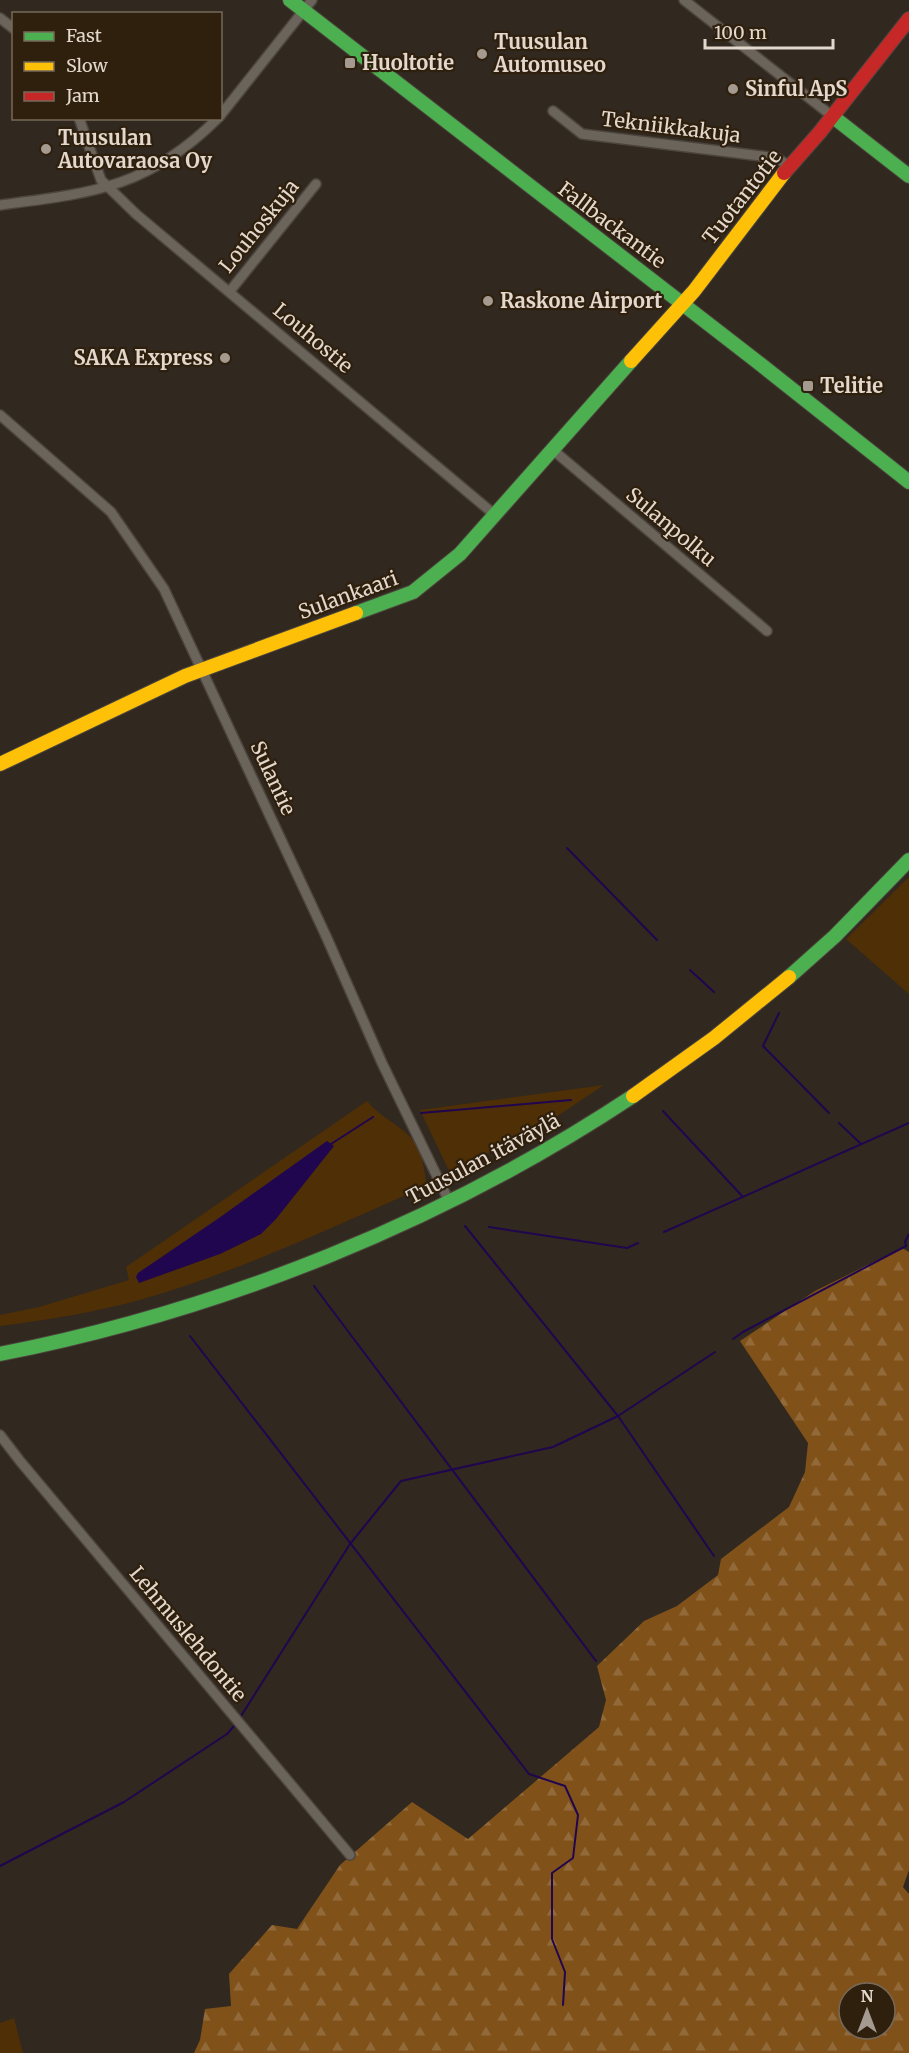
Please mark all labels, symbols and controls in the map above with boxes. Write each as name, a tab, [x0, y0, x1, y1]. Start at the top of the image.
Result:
legend	[12, 12, 222, 120]
scale bar	[705, 12, 832, 50]
text: 100 m	[714, 21, 767, 44]
text: Fast	[66, 24, 102, 47]
place label: Tuusulan Automuseo	[493, 29, 606, 77]
marker: Tuusulan Automuseo	[475, 47, 489, 61]
place label: Huoltotie	[362, 50, 454, 75]
text: Slow	[66, 54, 109, 77]
marker: Huoltotie	[343, 56, 357, 70]
place label: Sinful ApS	[745, 76, 847, 101]
marker: Sinful ApS	[726, 82, 740, 96]
text: Jam	[65, 84, 100, 107]
street label: Tekniikkakuja	[600, 106, 742, 147]
place label: Tuusulan Autovaraosa Oy	[57, 125, 212, 173]
marker: Tuusulan Autovaraosa Oy	[39, 142, 53, 156]
street label: Tuotantotie	[697, 144, 786, 249]
street label: Louhoskuja	[213, 174, 304, 277]
street label: Fallbackantie	[553, 176, 671, 273]
place label: Raskone Airport	[500, 288, 662, 313]
marker: Raskone Airport	[481, 294, 495, 308]
street label: Louhostie	[268, 297, 358, 378]
place label: SAKA Express	[73, 345, 213, 370]
marker: SAKA Express	[218, 351, 232, 365]
place label: Telitie	[820, 373, 883, 398]
marker: Telitie	[801, 379, 815, 393]
street label: Sulanpolku	[621, 482, 721, 571]
street label: Sulankaari	[295, 565, 401, 624]
street label: Sulantie	[245, 737, 301, 819]
street label: Tuusulan itäväylä	[402, 1107, 564, 1210]
street label: Lehmuslehdontie	[125, 1561, 252, 1706]
north arrow	[837, 1981, 897, 2041]
text: N	[861, 1986, 874, 2006]

